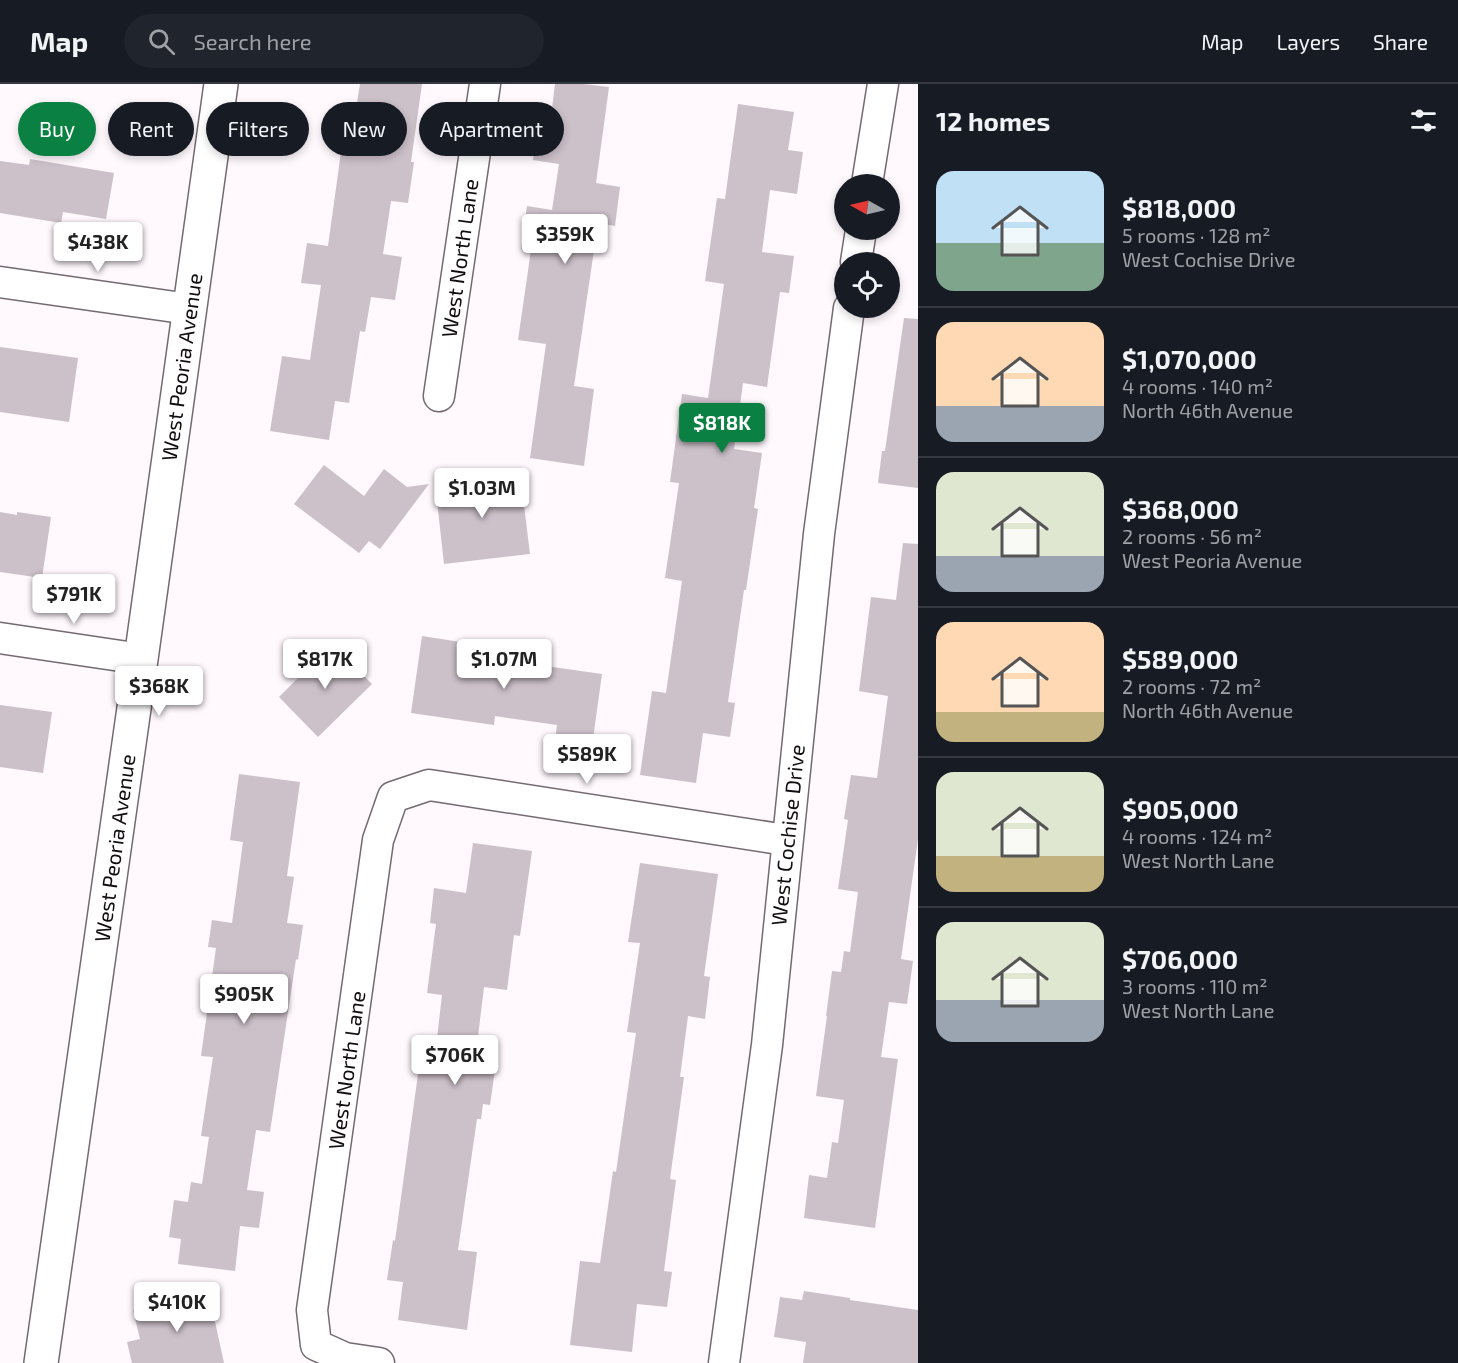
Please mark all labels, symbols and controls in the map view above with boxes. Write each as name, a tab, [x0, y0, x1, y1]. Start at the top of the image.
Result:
search box	[124, 14, 544, 68]
text: Map	[30, 24, 88, 58]
icon: search	[145, 25, 178, 58]
text: Search here	[193, 28, 312, 54]
text: Map	[1201, 29, 1243, 54]
text: Layers	[1276, 29, 1340, 54]
text: Share	[1373, 29, 1428, 54]
chip: Buy	[18, 102, 96, 156]
chip: Rent	[108, 102, 194, 156]
chip: Filters	[206, 102, 309, 156]
chip: New	[321, 102, 407, 156]
chip: Apartment	[419, 102, 564, 156]
icon: filters	[1407, 104, 1440, 137]
text: 12 homes	[936, 105, 1050, 136]
north arrow	[834, 174, 900, 240]
map controls	[834, 174, 900, 318]
street label: West North Lane	[435, 177, 483, 339]
text: $818,000	[1122, 192, 1236, 223]
icon: home	[984, 195, 1056, 267]
pin: $359K	[523, 214, 607, 265]
text: $359K	[536, 221, 594, 245]
pin: $438K	[56, 222, 140, 273]
text: 5 rooms · 128 m²	[1122, 223, 1271, 247]
text: $438K	[68, 229, 128, 253]
text: West Cochise Drive	[1122, 247, 1296, 271]
button: locate	[834, 252, 900, 318]
street label: West Peoria Avenue	[155, 272, 207, 462]
text: $1,070,000	[1122, 343, 1257, 374]
icon: home	[984, 346, 1056, 418]
text: 4 rooms · 140 m²	[1122, 374, 1273, 398]
text: North 46th Avenue	[1122, 398, 1293, 422]
pin: $818K	[680, 403, 764, 454]
text: $818K	[693, 410, 751, 434]
pin: $1.03M	[433, 468, 531, 519]
text: $1.03M	[448, 475, 516, 499]
text: $368,000	[1122, 493, 1239, 524]
icon: home	[984, 496, 1056, 568]
text: 2 rooms · 56 m²	[1122, 524, 1262, 548]
text: West Peoria Avenue	[1122, 548, 1302, 572]
pin: $791K	[32, 574, 116, 625]
text: $791K	[46, 581, 102, 605]
pin: $817K	[283, 639, 367, 690]
pin: $1.07M	[455, 639, 553, 690]
text: $589,000	[1122, 643, 1238, 674]
text: $817K	[297, 646, 353, 670]
text: $1.07M	[471, 646, 537, 670]
icon: home	[984, 646, 1056, 718]
pin: $368K	[117, 666, 201, 717]
text: $368K	[129, 673, 189, 697]
text: 2 rooms · 72 m²	[1122, 674, 1261, 698]
text: North 46th Avenue	[1122, 698, 1293, 722]
pin: $589K	[545, 734, 629, 785]
text: $589K	[557, 741, 617, 765]
street label: West Cochise Drive	[765, 743, 809, 927]
street label: West Peoria Avenue	[88, 753, 140, 943]
text: $905,000	[1122, 793, 1239, 824]
icon: home	[984, 796, 1056, 868]
text: 4 rooms · 124 m²	[1122, 824, 1272, 848]
text: West North Lane	[1122, 848, 1274, 872]
text: $706,000	[1122, 943, 1238, 974]
icon: home	[984, 946, 1056, 1018]
pin: $905K	[202, 974, 286, 1025]
text: 3 rooms · 110 m²	[1122, 974, 1268, 998]
text: $905K	[214, 981, 274, 1005]
street label: West North Lane	[322, 989, 370, 1151]
text: West North Lane	[1122, 998, 1274, 1022]
pin: $706K	[413, 1035, 497, 1086]
text: $706K	[425, 1042, 485, 1066]
pin: $410K	[135, 1282, 219, 1333]
text: $410K	[148, 1289, 206, 1313]

